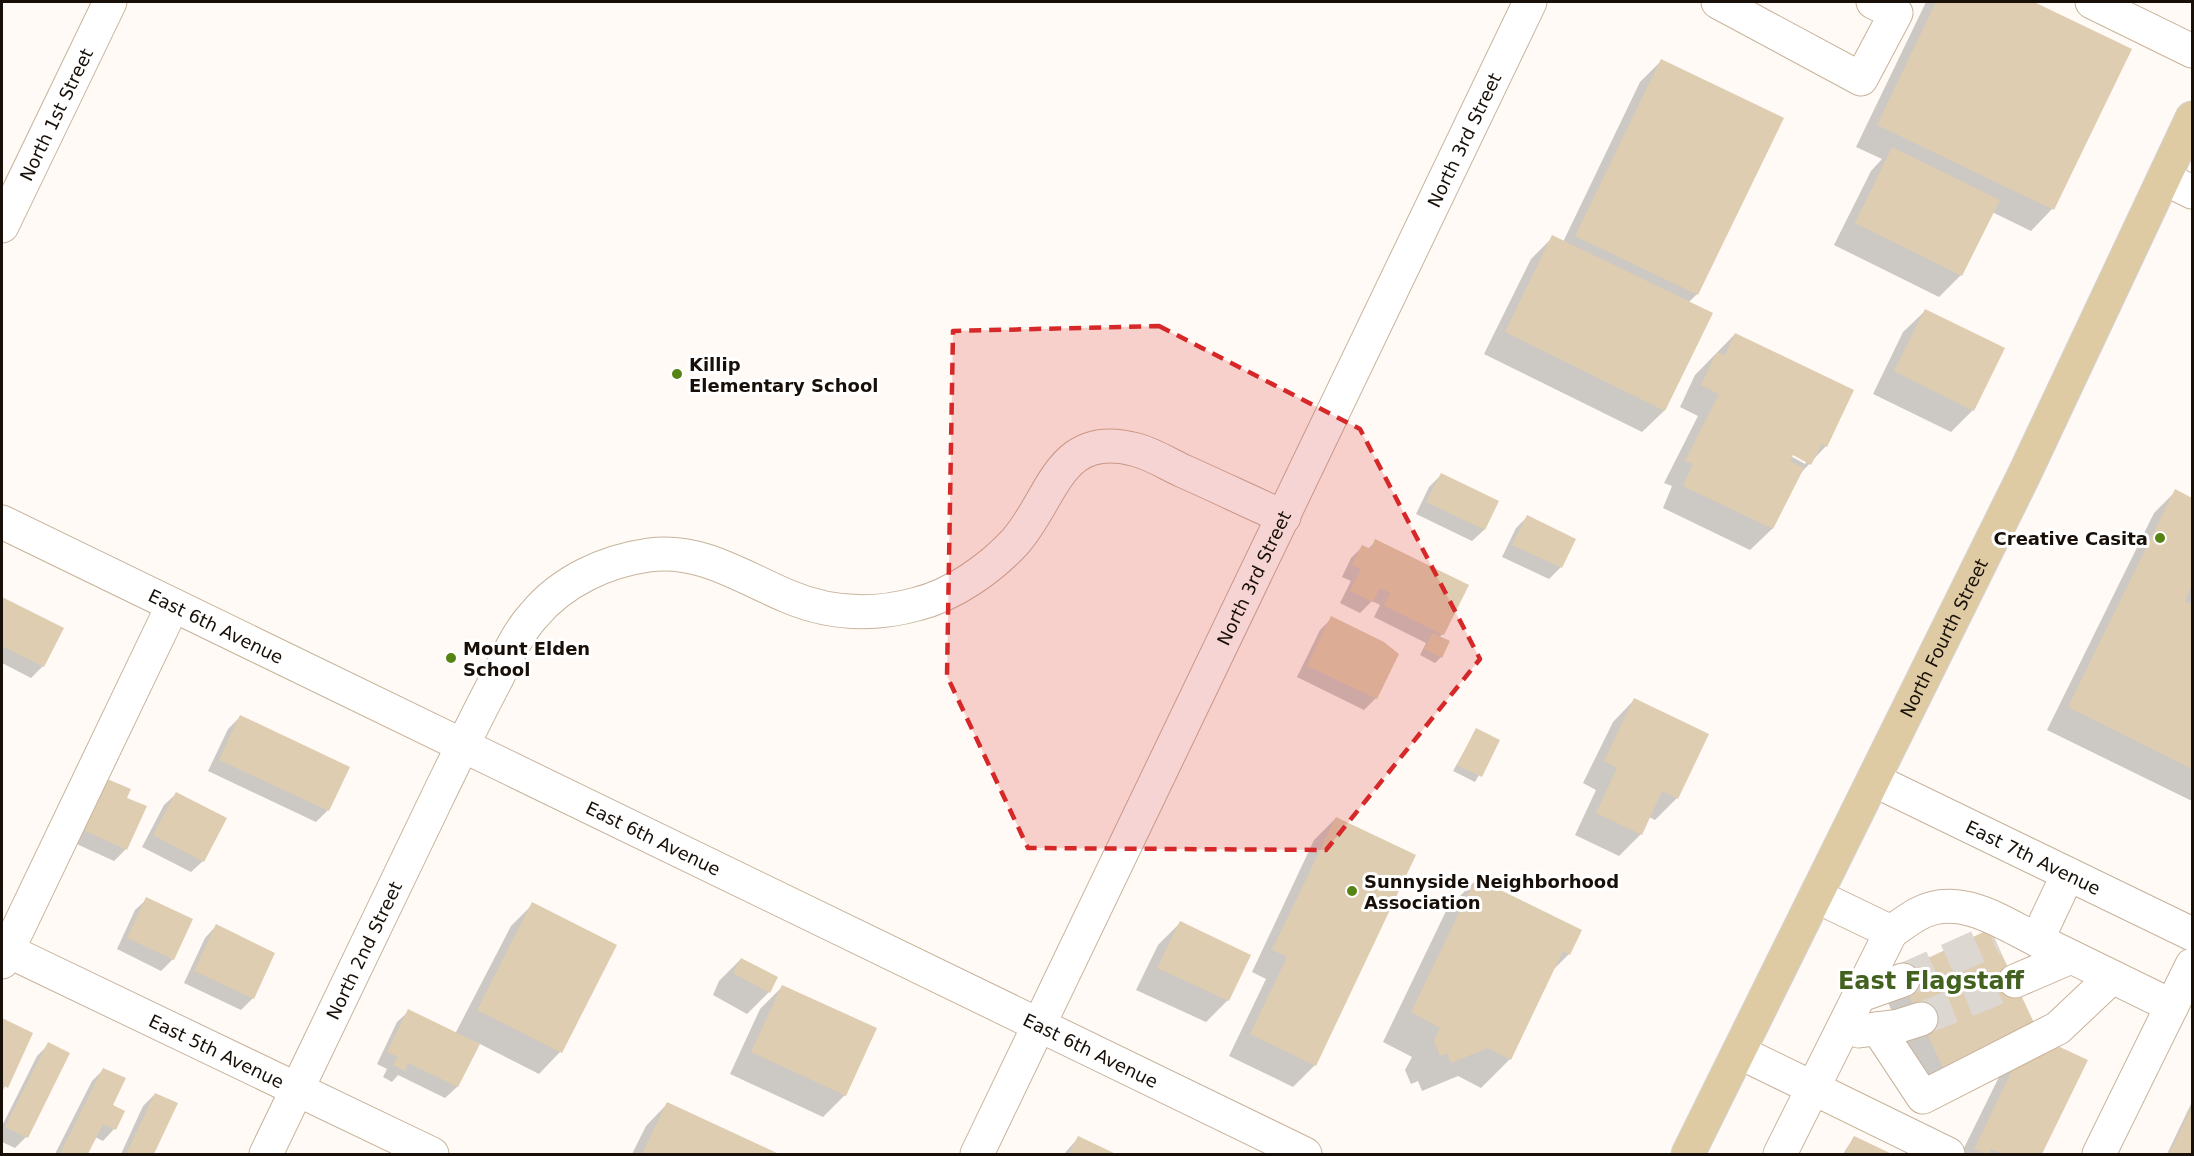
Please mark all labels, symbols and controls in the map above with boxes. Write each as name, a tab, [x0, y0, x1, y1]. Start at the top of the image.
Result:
street label: North 1st Street	[15, 45, 97, 184]
street label: North 3rd Street	[1423, 69, 1505, 210]
place label: Killip Elementary School	[689, 354, 878, 396]
marker: Killip Elementary School	[670, 367, 684, 381]
street label: North 3rd Street	[1212, 507, 1295, 649]
place label: Creative Casita	[1994, 528, 2148, 549]
marker: Creative Casita	[2153, 531, 2167, 545]
street label: North Fourth Street	[1895, 555, 1992, 721]
street label: East 6th Avenue	[145, 584, 287, 667]
place label: Mount Elden School	[463, 638, 590, 680]
marker: Mount Elden School	[444, 651, 458, 665]
street label: East 6th Avenue	[583, 796, 724, 880]
street label: East 7th Avenue	[1962, 816, 2104, 899]
place label: Sunnyside Neighborhood Association	[1364, 871, 1619, 913]
street label: North 2nd Street	[322, 878, 406, 1023]
marker: Sunnyside Neighborhood Association	[1345, 884, 1359, 898]
district label: East Flagstaff	[1838, 967, 2025, 995]
street label: East 6th Avenue	[1020, 1008, 1161, 1092]
street label: East 5th Avenue	[146, 1010, 288, 1092]

